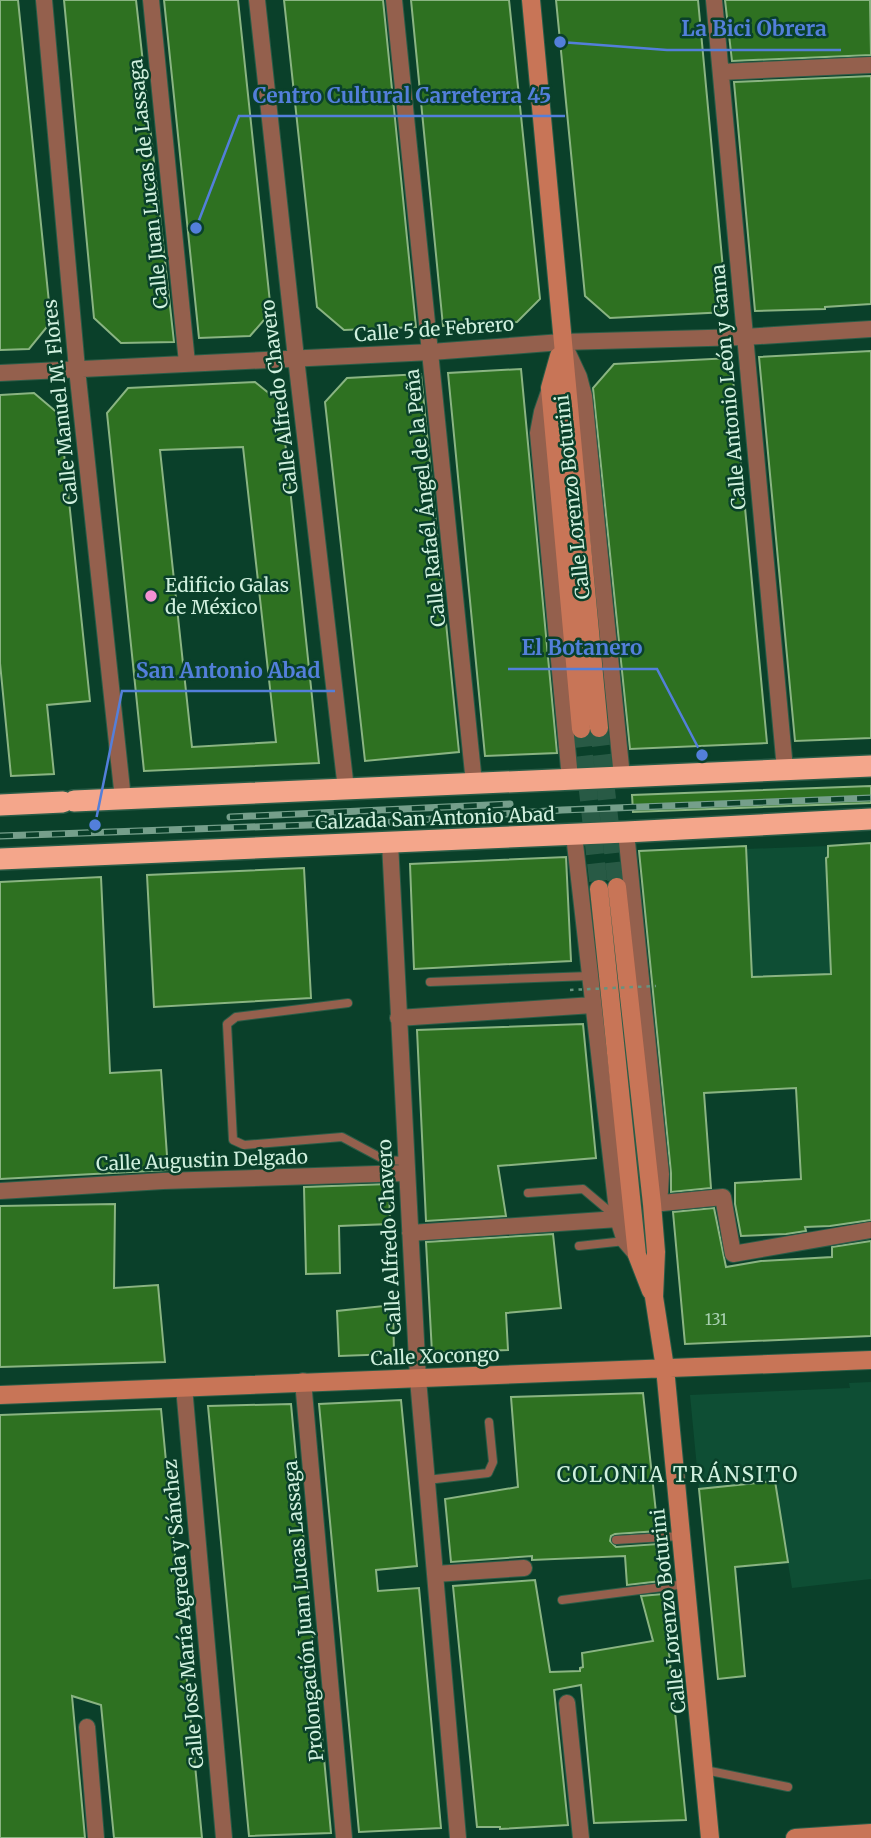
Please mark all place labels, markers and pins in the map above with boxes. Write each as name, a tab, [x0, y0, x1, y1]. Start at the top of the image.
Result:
callout: La Bici Obrera	[667, 8, 841, 50]
callout: Centro Cultural Carreterra 45	[239, 74, 565, 116]
place label: Edificio Galas de México	[165, 573, 289, 619]
marker: Edificio Galas de México	[143, 588, 159, 604]
callout: El Botanero	[508, 627, 657, 669]
callout: San Antonio Abad	[122, 649, 335, 691]

